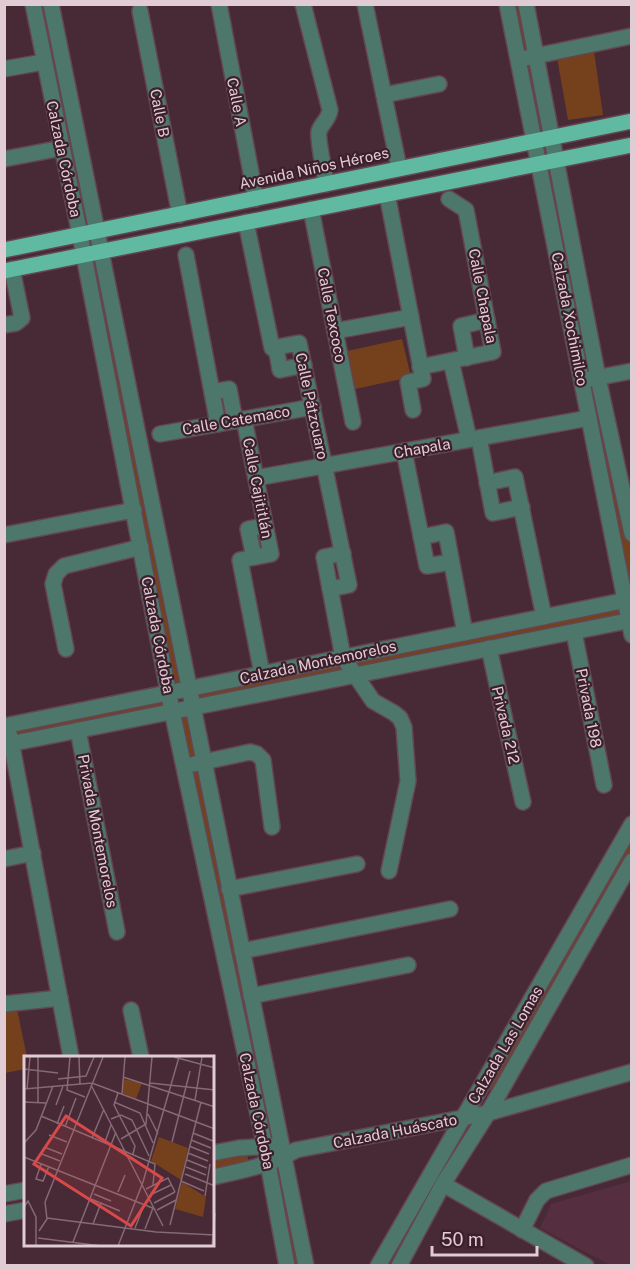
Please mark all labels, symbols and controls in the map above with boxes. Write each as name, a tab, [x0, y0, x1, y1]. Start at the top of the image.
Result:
street label: Calle A	[224, 76, 250, 128]
street label: Calle B	[147, 87, 173, 139]
street label: Calzada Córdoba	[43, 99, 85, 219]
street label: Avenida Niños Héroes	[238, 144, 390, 192]
street label: Calle Chapala	[465, 247, 501, 345]
street label: Calzada Xochimilco	[549, 251, 591, 387]
street label: Calle Texcoco	[314, 266, 350, 364]
street label: Calle Pátzcuaro	[292, 351, 332, 461]
street label: Calle Catemaco	[181, 402, 291, 438]
street label: Chapala	[392, 435, 452, 461]
street label: Calle Cajititlán	[240, 436, 276, 540]
street label: Calzada Córdoba	[138, 575, 178, 695]
street label: Calzada Montemorelos	[238, 637, 398, 687]
street label: Privada 198	[573, 667, 605, 749]
street label: Privada 212	[489, 684, 523, 766]
street label: Privada Montemorelos	[75, 753, 121, 909]
street label: Calzada Las Lomas	[464, 983, 546, 1107]
street label: Calzada Córdoba	[236, 1051, 278, 1171]
inset map	[24, 1056, 214, 1246]
street label: Calzada Huáscato	[332, 1111, 458, 1151]
scale bar	[432, 1219, 537, 1257]
text: 50 m	[441, 1229, 484, 1250]

